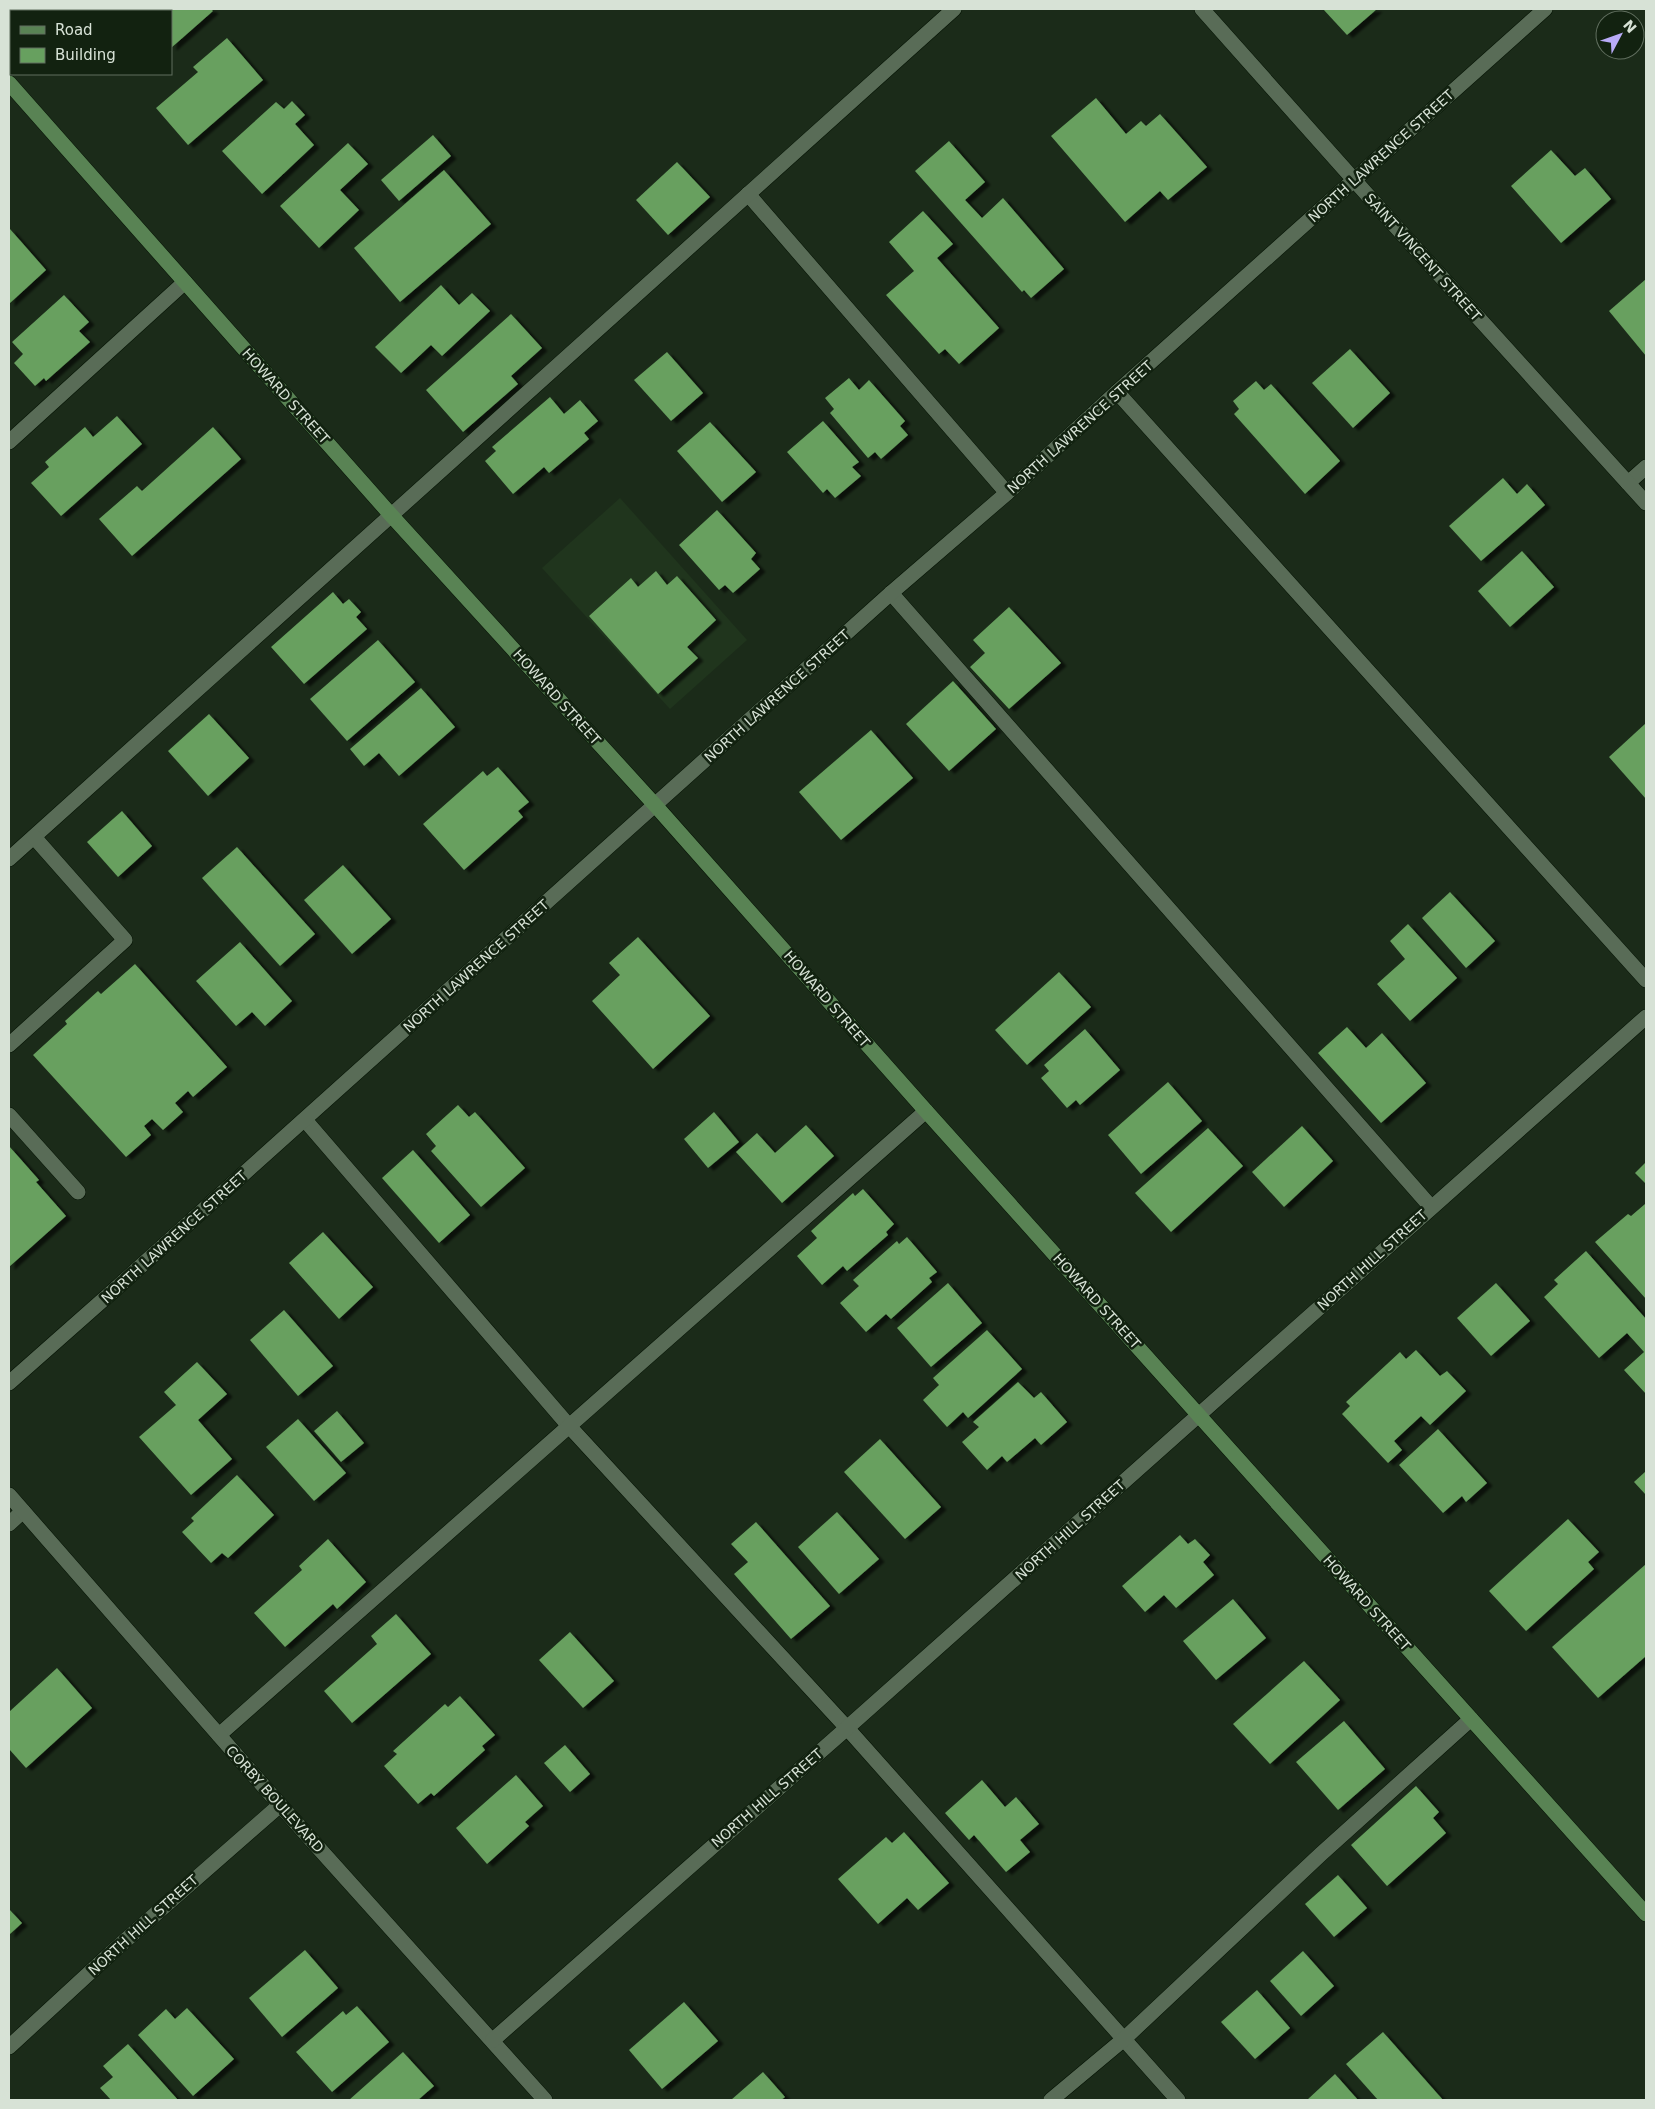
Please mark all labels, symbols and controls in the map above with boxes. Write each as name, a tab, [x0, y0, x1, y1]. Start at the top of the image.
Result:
legend	[10, 10, 172, 75]
north arrow	[1595, 10, 1645, 60]
text: N	[1620, 17, 1640, 36]
text: Road	[55, 21, 93, 39]
text: Building	[55, 46, 116, 64]
street label: NORTH LAWRENCE STREET	[1305, 86, 1457, 226]
street label: SAINT VINCENT STREET	[1362, 190, 1485, 324]
street label: HOWARD STREET	[239, 345, 333, 447]
street label: NORTH LAWRENCE STREET	[1004, 357, 1156, 497]
street label: NORTH LAWRENCE STREET	[701, 626, 853, 766]
street label: HOWARD STREET	[510, 646, 604, 748]
street label: NORTH LAWRENCE STREET	[400, 896, 552, 1036]
street label: HOWARD STREET	[781, 947, 874, 1051]
street label: NORTH LAWRENCE STREET	[98, 1167, 250, 1307]
street label: NORTH HILL STREET	[1314, 1206, 1430, 1313]
street label: HOWARD STREET	[1050, 1250, 1144, 1352]
street label: NORTH HILL STREET	[1012, 1476, 1128, 1583]
street label: HOWARD STREET	[1320, 1552, 1414, 1654]
street label: CORBY BOULEVARD	[223, 1742, 327, 1856]
street label: NORTH HILL STREET	[708, 1745, 826, 1851]
street label: NORTH HILL STREET	[85, 1871, 201, 1978]

